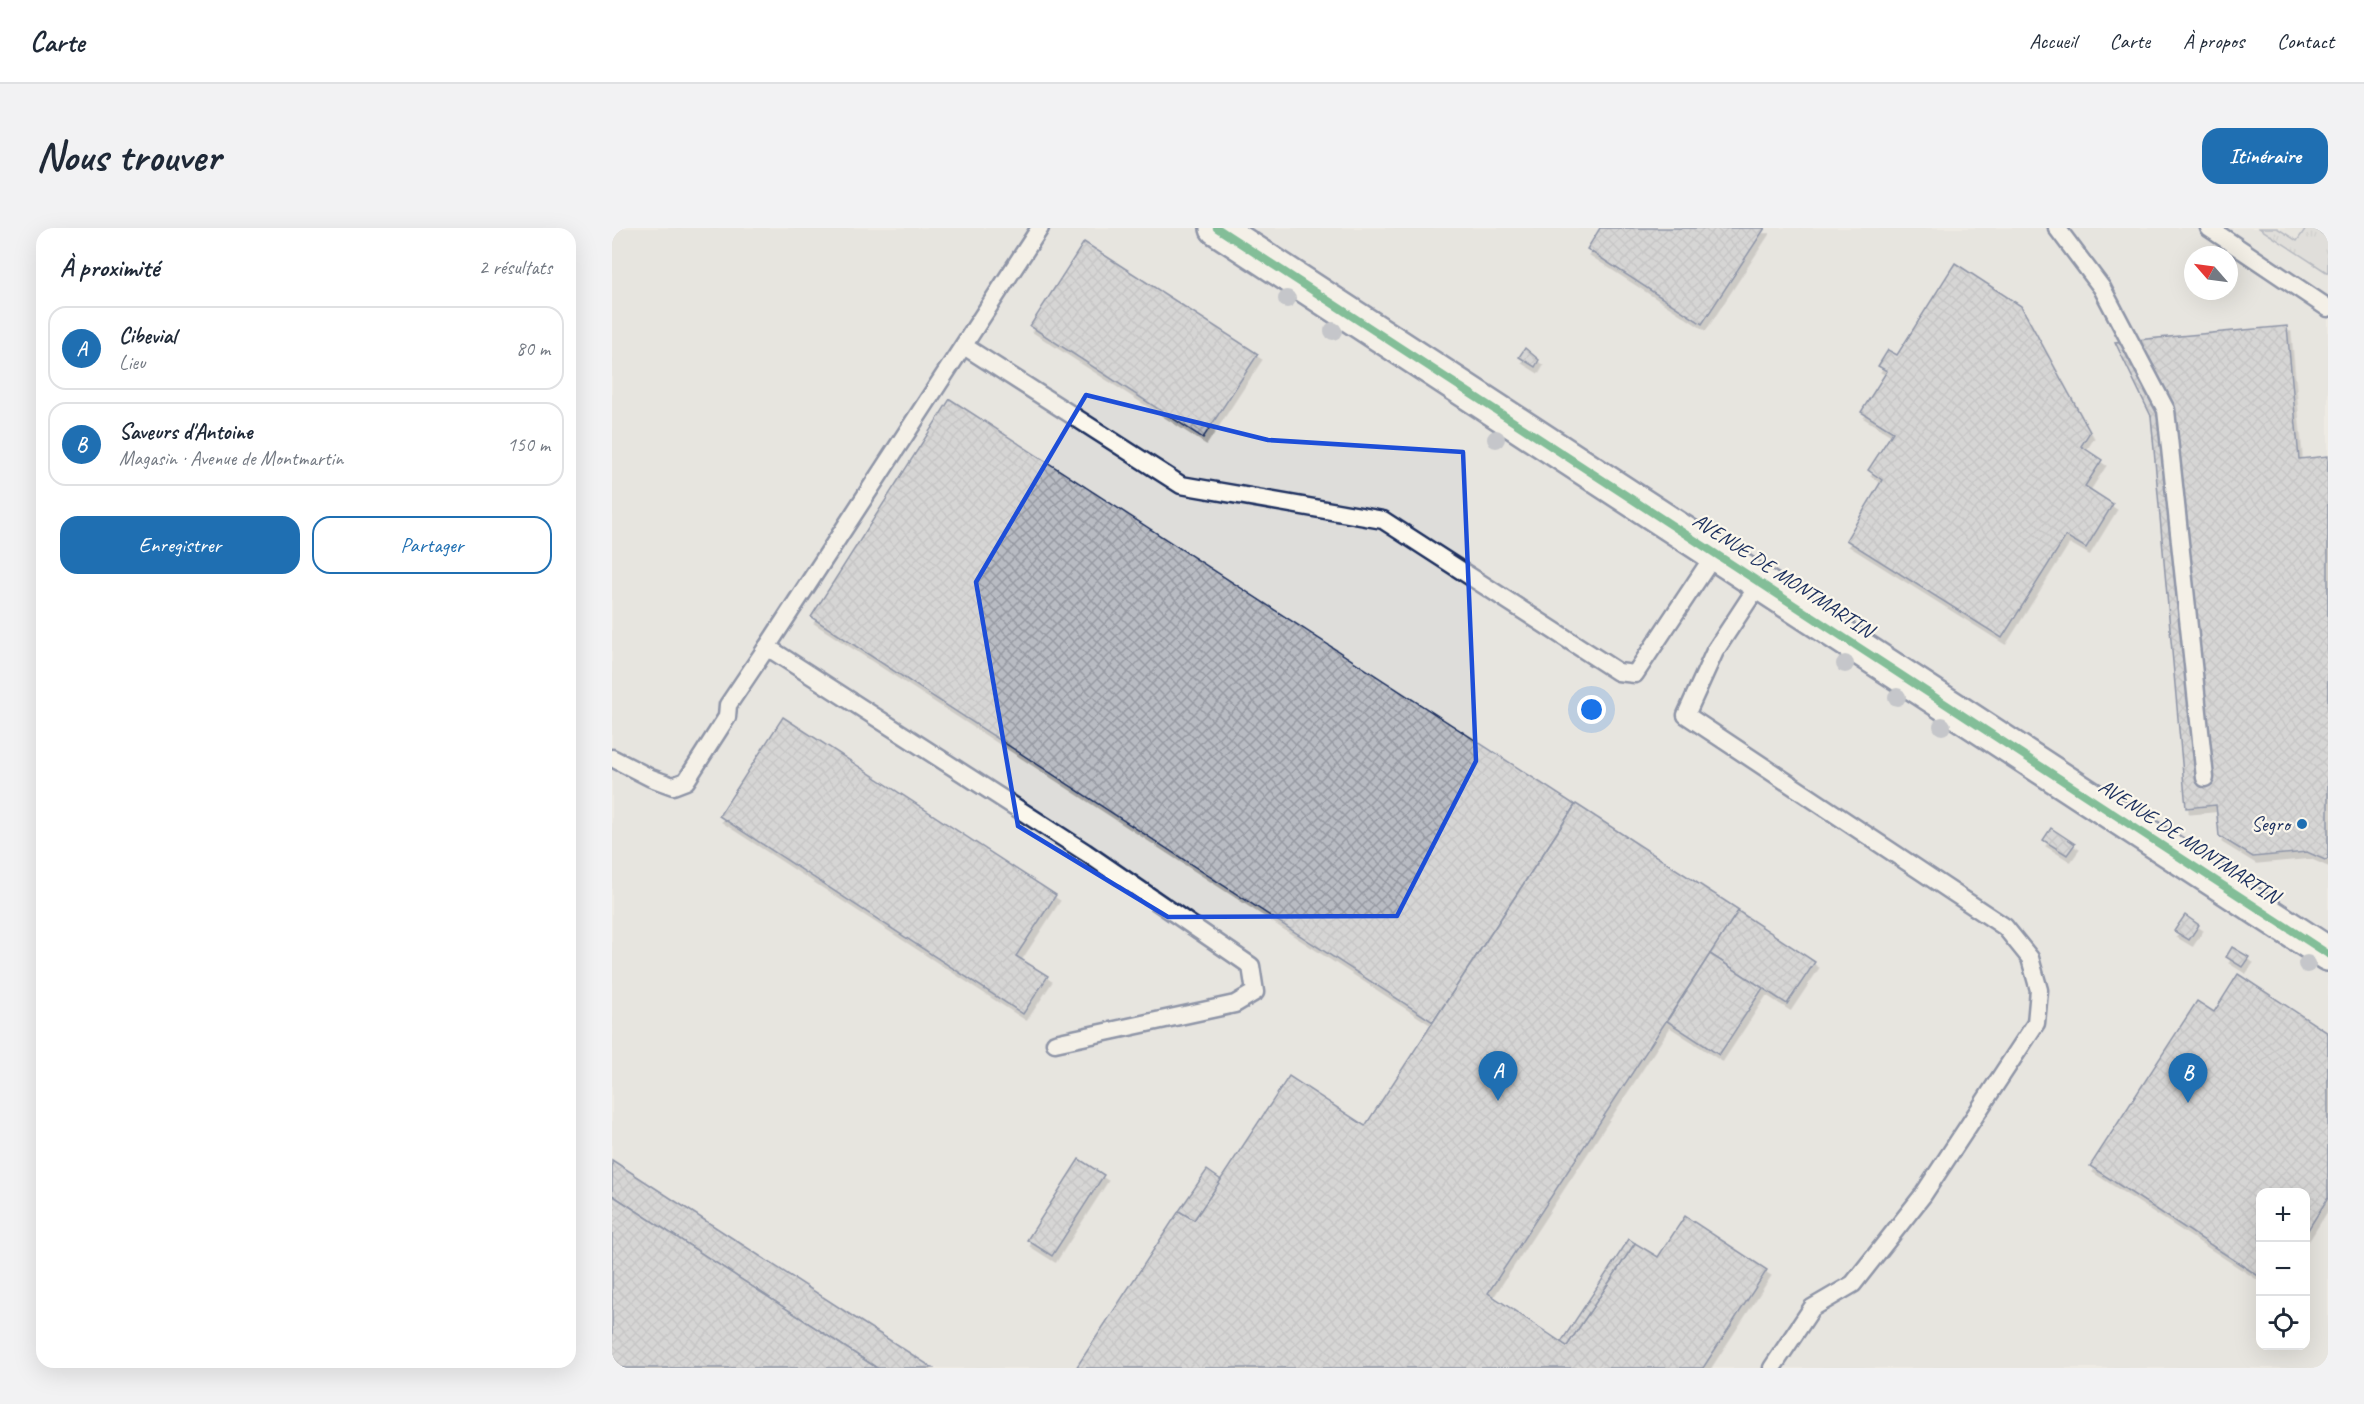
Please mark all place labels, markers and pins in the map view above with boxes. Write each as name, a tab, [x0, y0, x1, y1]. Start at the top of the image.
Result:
place label: Segro	[2251, 811, 2293, 837]
marker: Segro	[2295, 817, 2309, 831]
pin: A	[1478, 1052, 1518, 1101]
pin: B	[2168, 1054, 2208, 1103]

